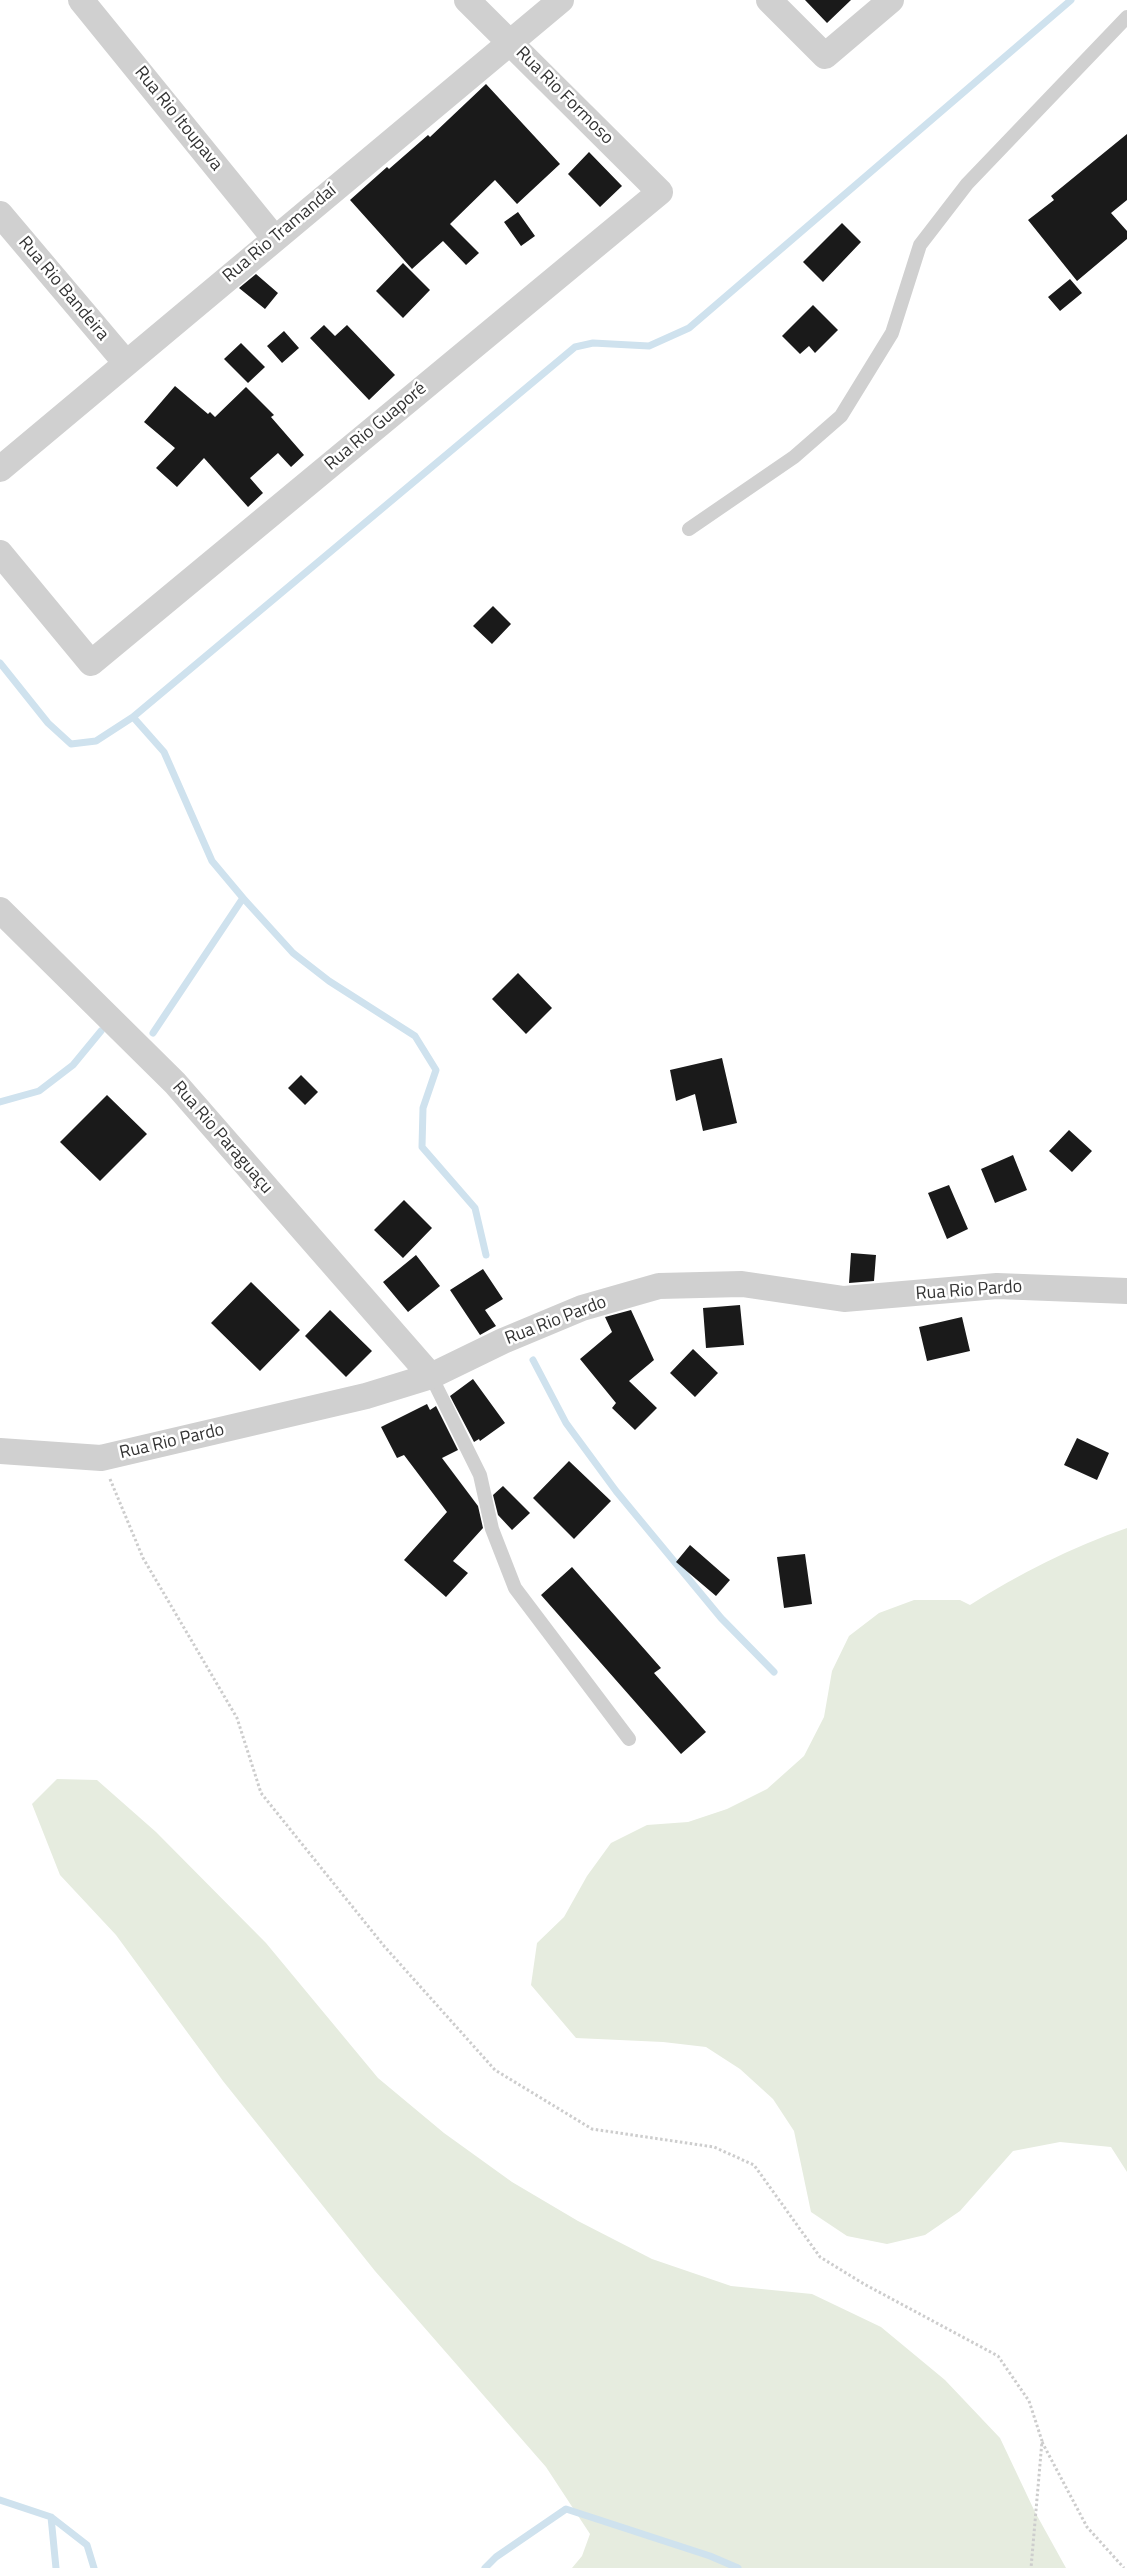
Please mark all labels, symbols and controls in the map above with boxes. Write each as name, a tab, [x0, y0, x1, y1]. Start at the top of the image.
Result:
street label: Rua Rio Formoso	[511, 43, 617, 149]
street label: Rua Rio Itoupava	[129, 63, 227, 175]
street label: Rua Rio Tramandaí	[219, 180, 341, 288]
street label: Rua Rio Bandeira	[13, 232, 113, 346]
street label: Rua Rio Guaporé	[321, 378, 431, 476]
street label: Rua Rio Paraguaçu	[167, 1077, 277, 1199]
street label: Rua Rio Pardo	[915, 1277, 1023, 1305]
street label: Rua Rio Pardo	[502, 1292, 610, 1350]
street label: Rua Rio Pardo	[118, 1419, 226, 1465]

